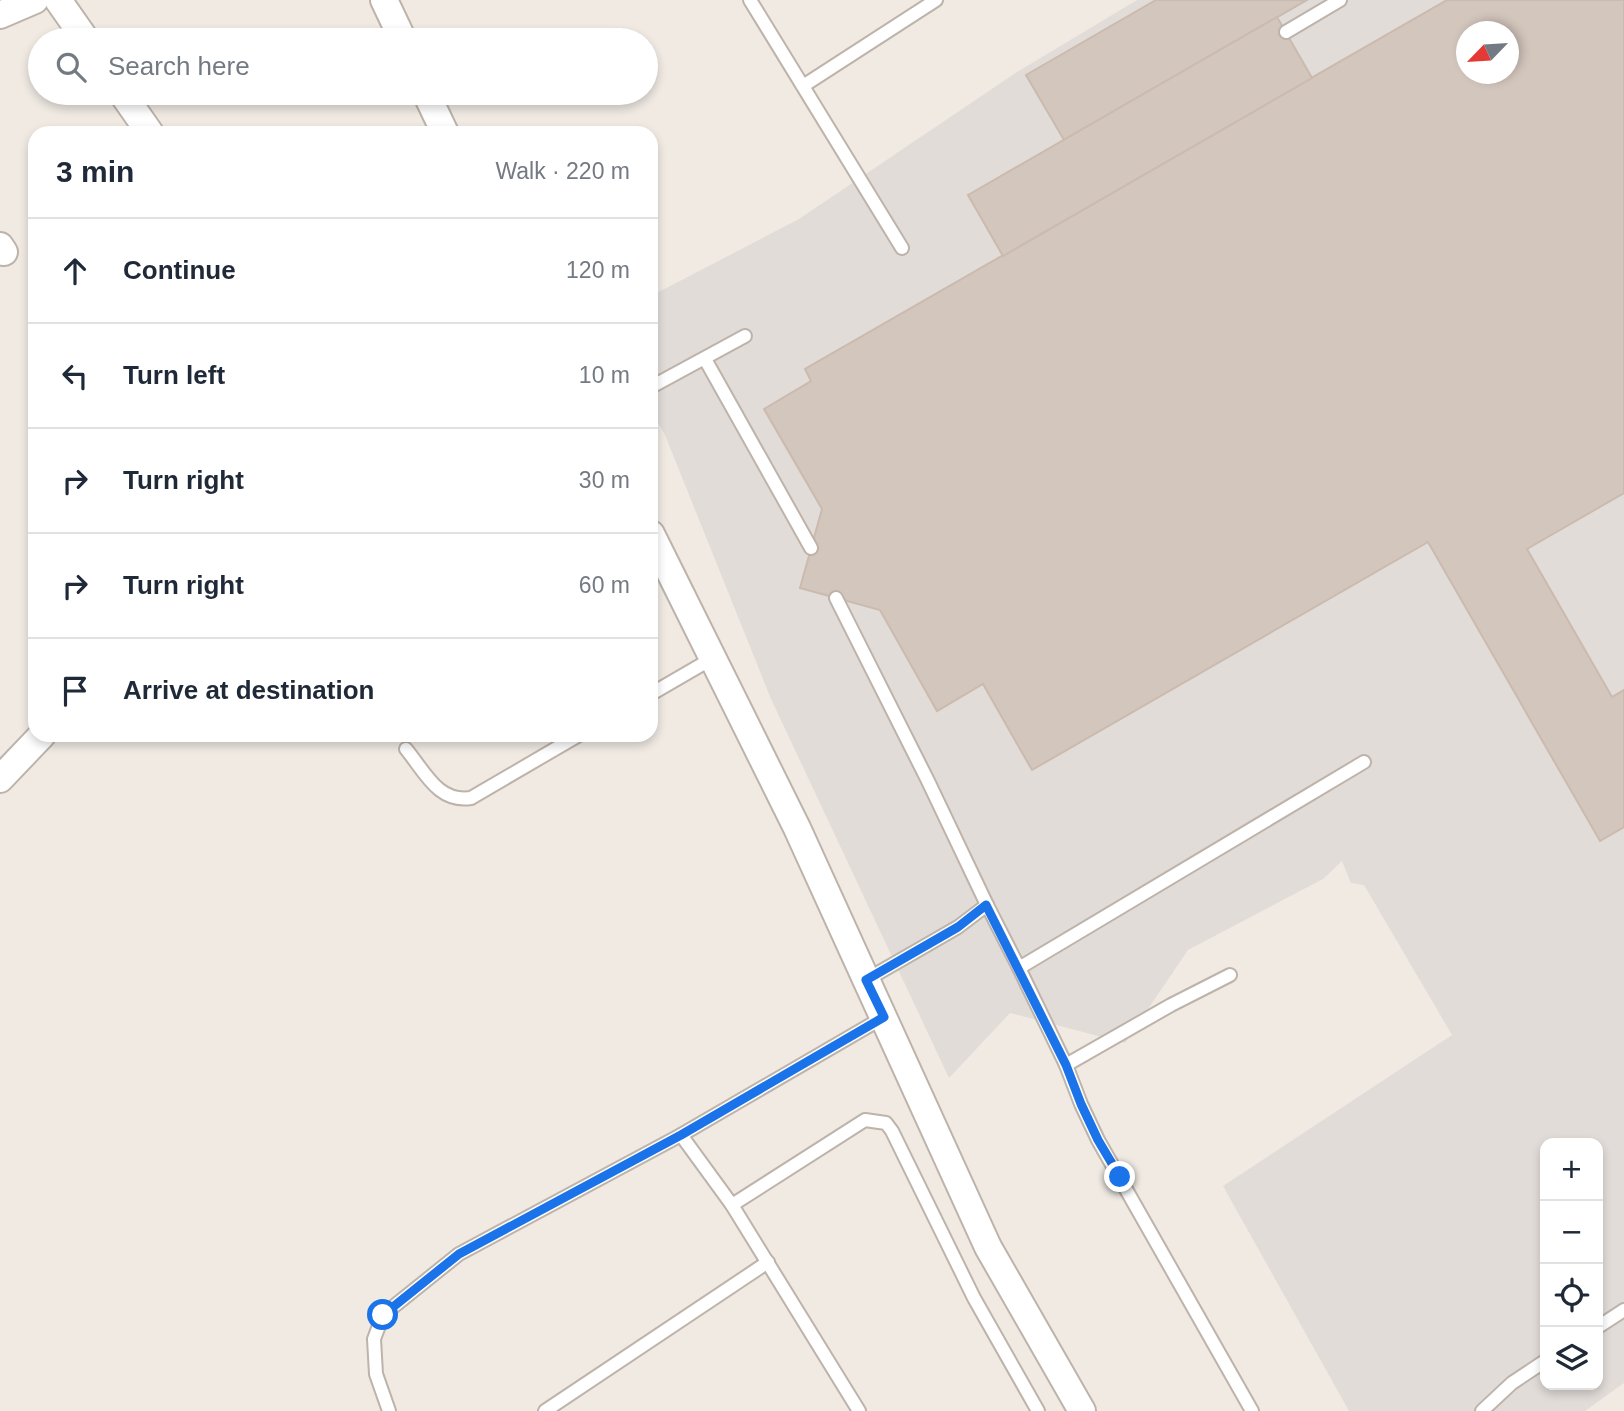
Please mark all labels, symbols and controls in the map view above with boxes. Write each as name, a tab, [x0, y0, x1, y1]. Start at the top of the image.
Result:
north arrow	[1456, 21, 1519, 84]
search box	[28, 28, 658, 105]
icon: search	[52, 48, 90, 86]
text: Search here	[108, 51, 250, 81]
text: 3 min	[56, 155, 134, 188]
text: Walk · 220 m	[495, 158, 630, 184]
icon: ahead	[56, 252, 94, 290]
text: Continue	[123, 255, 236, 285]
text: 120 m	[566, 257, 630, 283]
icon: left	[56, 357, 94, 395]
text: Turn left	[123, 360, 225, 390]
text: 10 m	[579, 362, 630, 388]
icon: right	[56, 462, 94, 500]
text: Turn right	[123, 465, 244, 495]
text: 30 m	[579, 467, 630, 493]
icon: right	[56, 567, 94, 605]
text: Turn right	[123, 570, 244, 600]
text: 60 m	[579, 572, 630, 598]
icon: arrive	[56, 672, 94, 710]
text: Arrive at destination	[123, 675, 374, 705]
map controls	[1540, 1138, 1603, 1390]
button: +	[1540, 1138, 1603, 1201]
route end	[1104, 1161, 1135, 1192]
button: −	[1540, 1201, 1603, 1264]
button: locate	[1540, 1264, 1603, 1327]
route start	[367, 1299, 398, 1330]
button: layers	[1540, 1327, 1603, 1390]

